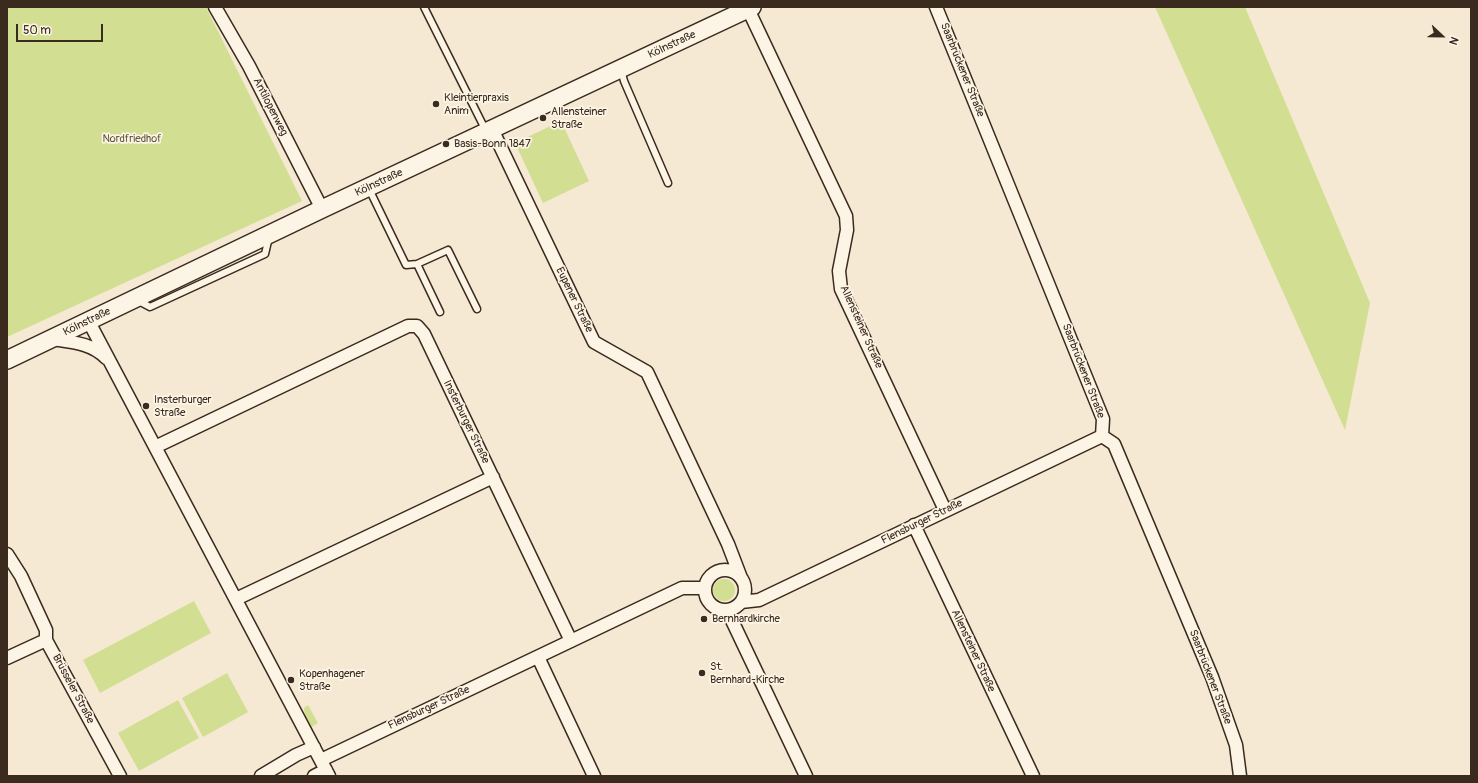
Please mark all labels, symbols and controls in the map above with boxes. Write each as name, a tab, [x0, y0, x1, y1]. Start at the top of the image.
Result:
scale bar	[18, 16, 105, 42]
north arrow	[1422, 16, 1462, 56]
street label: Saarbrückener Straße	[937, 21, 987, 119]
text: 50 m	[23, 23, 51, 38]
street label: Kölnstraße	[646, 28, 698, 62]
text: N	[1446, 35, 1461, 47]
street label: Antilopenweg	[250, 76, 290, 138]
place label: Kleintierpraxis Anim	[444, 91, 509, 117]
marker: Kleintierpraxis Anim	[431, 99, 441, 109]
place label: Allensteiner Straße	[551, 105, 607, 131]
marker: Allensteiner Straße	[538, 113, 548, 123]
park label: Nordfriedhof	[102, 132, 162, 146]
place label: Basis-Bonn 1847	[454, 137, 531, 151]
marker: Basis-Bonn 1847	[441, 139, 451, 149]
street label: Kölnstraße	[353, 166, 405, 200]
street label: Eupener Straße	[553, 265, 595, 335]
street label: Allensteiner Straße	[837, 283, 885, 371]
street label: Kölnstraße	[61, 305, 113, 339]
street label: Saarbrückener Straße	[1059, 322, 1107, 420]
street label: Insterburger Straße	[440, 378, 492, 466]
place label: Insterburger Straße	[154, 393, 212, 419]
marker: Insterburger Straße	[141, 401, 151, 411]
street label: Flensburger Straße	[879, 497, 965, 547]
street label: Allensteiner Straße	[948, 608, 998, 694]
place label: Bernhardkirche	[712, 612, 780, 626]
marker: Bernhardkirche	[699, 614, 709, 624]
street label: Saarbrückener Straße	[1186, 628, 1234, 726]
street label: Brüsseler Straße	[49, 652, 97, 726]
place label: St. Bernhard-Kirche	[710, 660, 785, 686]
place label: Kopenhagener Straße	[299, 667, 365, 693]
marker: St. Bernhard-Kirche	[697, 668, 707, 678]
marker: Kopenhagener Straße	[286, 675, 296, 685]
street label: Flensburger Straße	[386, 683, 472, 733]

